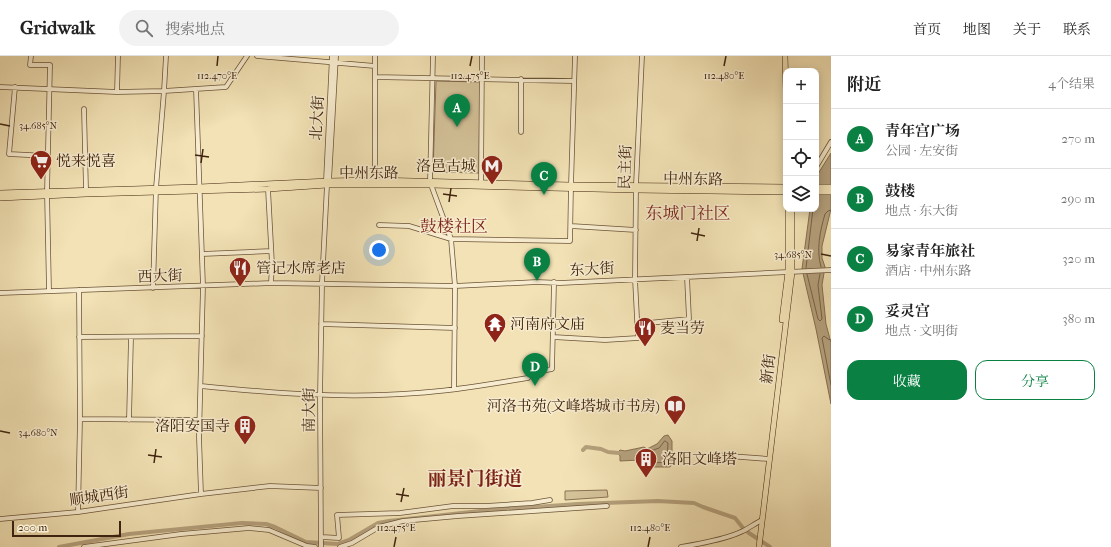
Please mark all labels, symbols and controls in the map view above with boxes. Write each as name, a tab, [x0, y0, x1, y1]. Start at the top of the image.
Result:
search box	[119, 10, 399, 46]
text: Gridwalk	[20, 17, 95, 39]
icon: search	[133, 17, 155, 39]
text: 搜索地点	[165, 20, 225, 38]
text: 首页	[913, 21, 941, 38]
text: 地图	[963, 21, 991, 38]
text: 关于	[1013, 21, 1041, 38]
text: 联系	[1063, 21, 1091, 38]
map controls	[783, 68, 819, 212]
button: +	[783, 68, 819, 104]
text: 112.470°E	[197, 70, 237, 82]
text: 112.475°E	[451, 70, 489, 82]
text: 112.480°E	[704, 70, 744, 82]
text: 附近	[847, 74, 881, 94]
text: 4个结果	[1048, 76, 1095, 91]
pin: A	[444, 94, 470, 127]
street label: 北大街	[307, 95, 327, 141]
button: −	[783, 104, 819, 140]
text: 34.685°N	[19, 120, 58, 132]
text: 青年宫广场	[885, 122, 960, 140]
text: A	[856, 131, 864, 146]
text: 270 m	[1061, 131, 1095, 146]
button: locate	[783, 140, 819, 176]
text: 公园 · 左安街	[885, 143, 958, 158]
street label: 民主街	[615, 144, 635, 190]
supermarket icon: 悦来悦喜	[28, 148, 54, 181]
place label: 悦来悦喜	[56, 152, 116, 170]
metro station icon: 洛邑古城	[479, 153, 505, 186]
place label: 洛邑古城	[416, 157, 476, 175]
pin: C	[531, 162, 557, 195]
street label: 中州东路	[339, 164, 399, 182]
street label: 中州东路	[663, 169, 723, 189]
button: layers	[783, 176, 819, 212]
text: 鼓楼	[885, 182, 915, 200]
text: B	[856, 191, 864, 206]
text: 290 m	[1061, 191, 1095, 206]
district label: 东城门社区	[646, 203, 731, 223]
text: 地点 · 东大街	[885, 203, 958, 218]
district label: 鼓楼社区	[420, 216, 488, 236]
your location	[369, 240, 389, 260]
text: 易家青年旅社	[885, 242, 975, 260]
pin: B	[524, 248, 550, 281]
text: 34.685°N	[774, 249, 813, 261]
text: C	[856, 251, 864, 266]
text: 320 m	[1062, 251, 1095, 266]
restaurant icon: 管记水席老店	[227, 255, 253, 288]
place label: 管记水席老店	[256, 259, 346, 277]
street label: 东大街	[569, 259, 615, 279]
text: 酒店 · 中州东路	[885, 263, 971, 278]
street label: 西大街	[137, 266, 183, 286]
text: 妥灵宫	[885, 302, 930, 320]
temple icon: 河南府文庙	[482, 311, 508, 344]
text: D	[855, 311, 865, 326]
text: 380 m	[1062, 311, 1095, 326]
place label: 河南府文庙	[510, 315, 585, 333]
restaurant icon: 麦当劳	[632, 315, 658, 348]
place label: 麦当劳	[660, 319, 705, 337]
text: 地点 · 文明街	[885, 323, 958, 338]
pin: D	[522, 353, 548, 386]
street label: 新街	[757, 353, 779, 385]
button: 收藏	[847, 360, 967, 400]
button: 分享	[975, 360, 1095, 400]
street label: 南大街	[300, 387, 318, 433]
library icon: 河洛书苑(文峰塔城市书房)	[662, 393, 688, 426]
place label: 河洛书苑(文峰塔城市书房)	[487, 397, 660, 415]
building icon: 洛阳安国寺	[232, 413, 258, 446]
place label: 洛阳安国寺	[155, 417, 230, 435]
text: 34.680°N	[18, 427, 58, 439]
building icon: 洛阳文峰塔	[633, 446, 659, 479]
place label: 洛阳文峰塔	[662, 450, 737, 468]
district label: 丽景门街道	[427, 468, 523, 490]
street label: 顺城西街	[68, 483, 130, 509]
scale bar	[12, 519, 121, 538]
text: 200 m	[18, 521, 47, 534]
text: 112.475°E	[377, 522, 415, 534]
text: 112.480°E	[630, 522, 670, 534]

